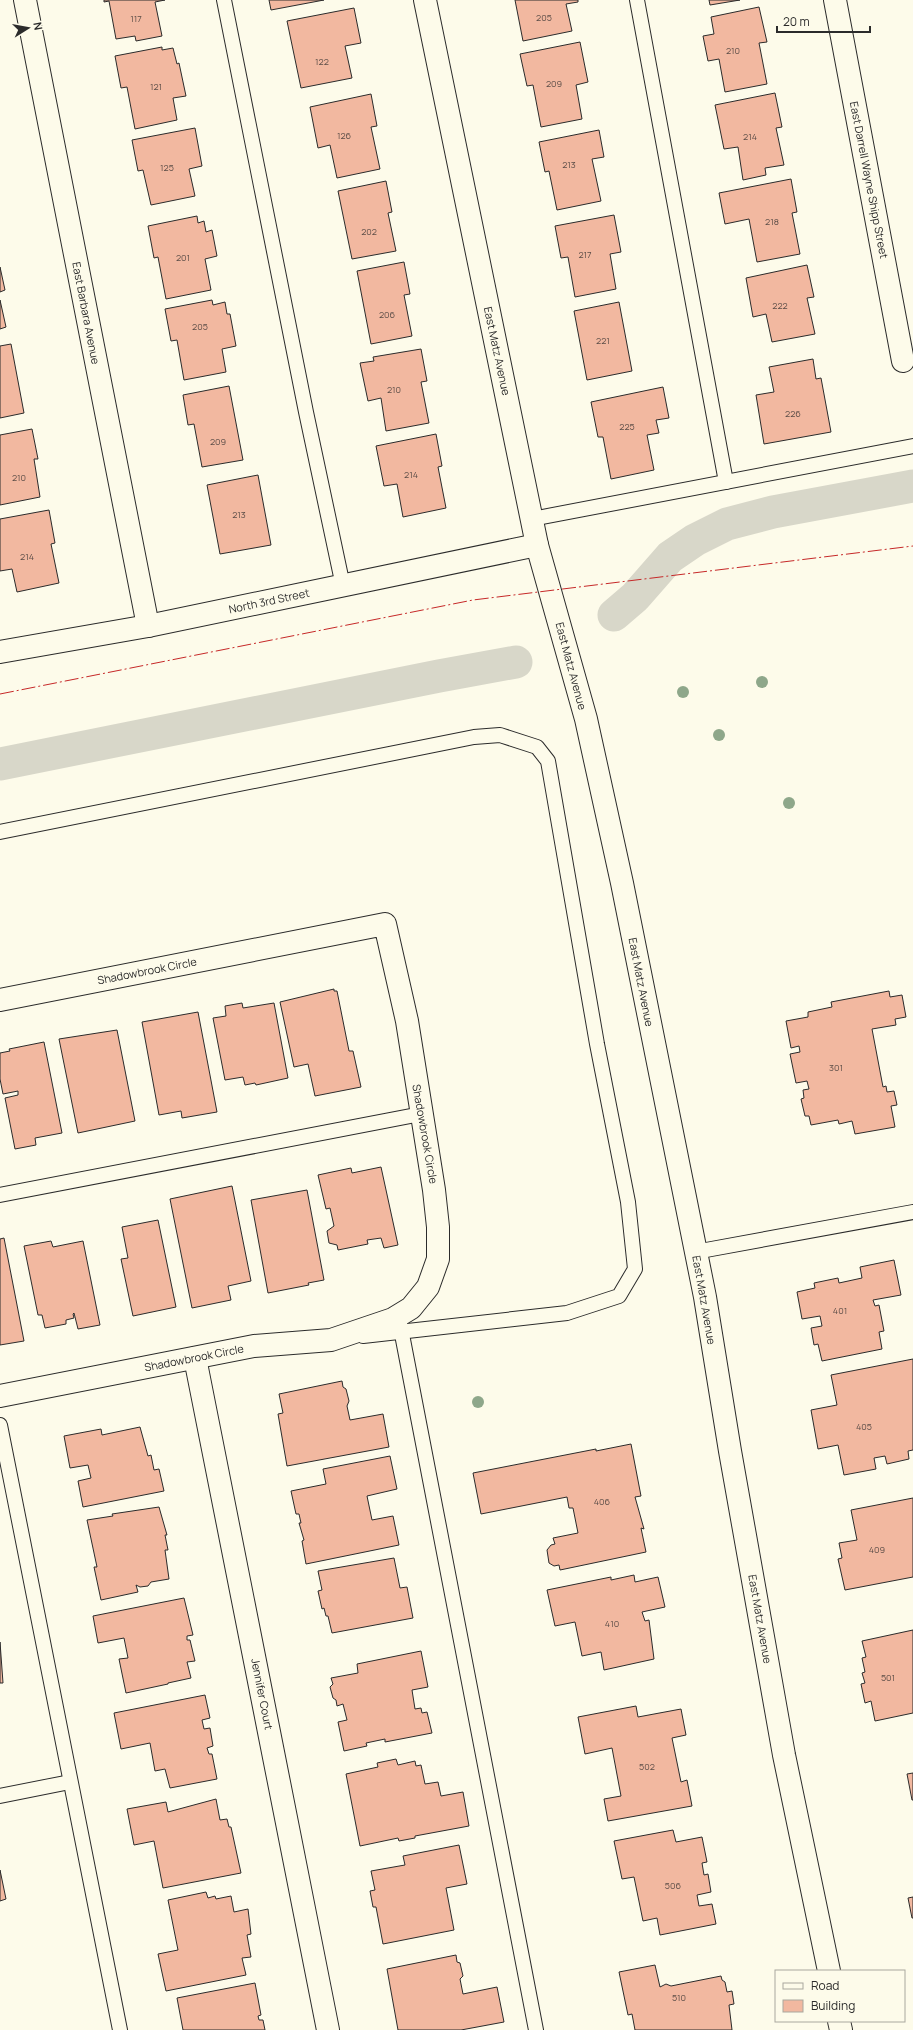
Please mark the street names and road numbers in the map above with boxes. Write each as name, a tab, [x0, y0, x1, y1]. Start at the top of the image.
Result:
street label: East Darrell Wayne Shipp Street	[847, 100, 892, 260]
street label: East Barbara Avenue	[69, 260, 104, 366]
street label: East Matz Avenue	[481, 305, 514, 397]
street label: North 3rd Street	[227, 585, 311, 616]
street label: East Matz Avenue	[553, 620, 591, 712]
street label: East Matz Avenue	[626, 936, 658, 1028]
street label: Shadowbrook Circle	[96, 953, 198, 988]
street label: Shadowbrook Circle	[409, 1083, 442, 1185]
street label: East Matz Avenue	[689, 1254, 720, 1346]
street label: Shadowbrook Circle	[143, 1340, 245, 1375]
street label: East Matz Avenue	[745, 1573, 776, 1665]
street label: Jennifer Court	[248, 1657, 277, 1731]

